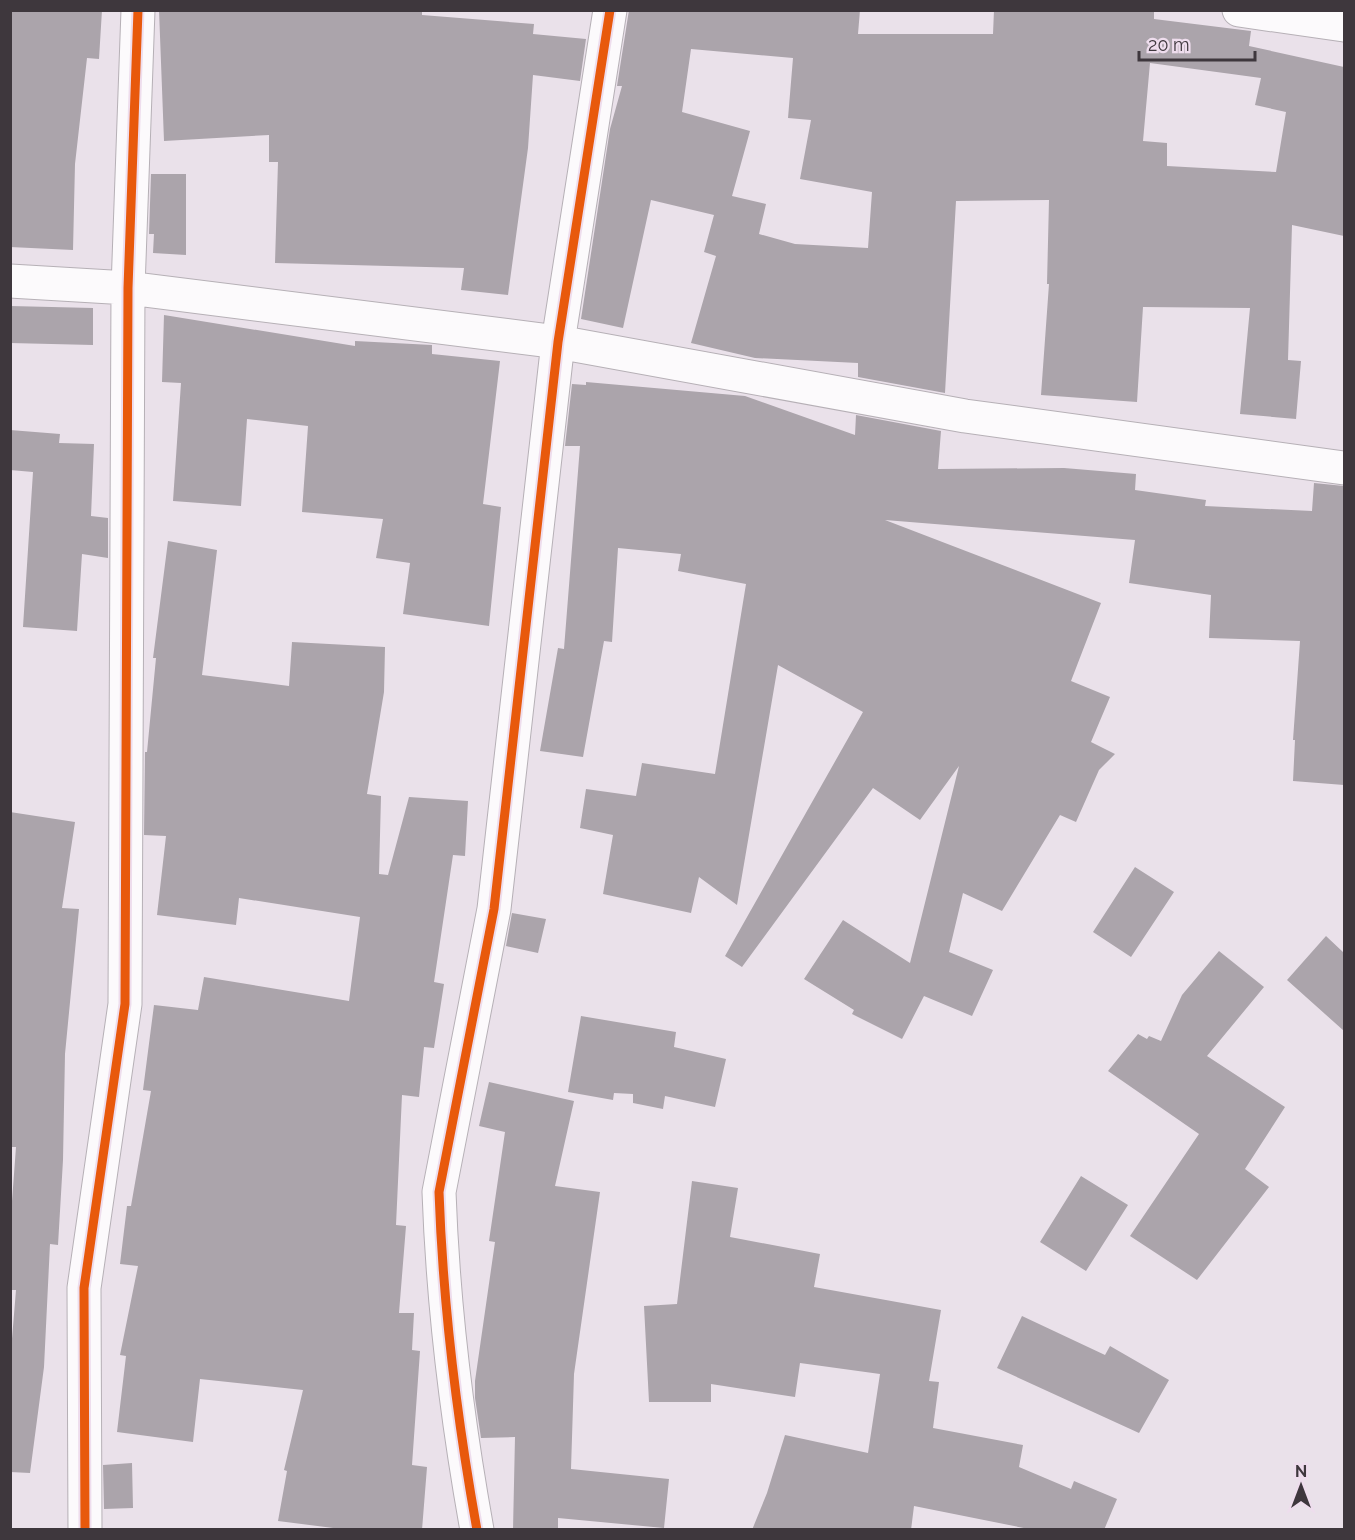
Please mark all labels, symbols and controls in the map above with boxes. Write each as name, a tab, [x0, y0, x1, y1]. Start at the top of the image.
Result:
scale bar	[1139, 24, 1254, 62]
text: 20 m	[1148, 34, 1190, 55]
north arrow	[1271, 1456, 1331, 1516]
text: N	[1295, 1462, 1307, 1481]

